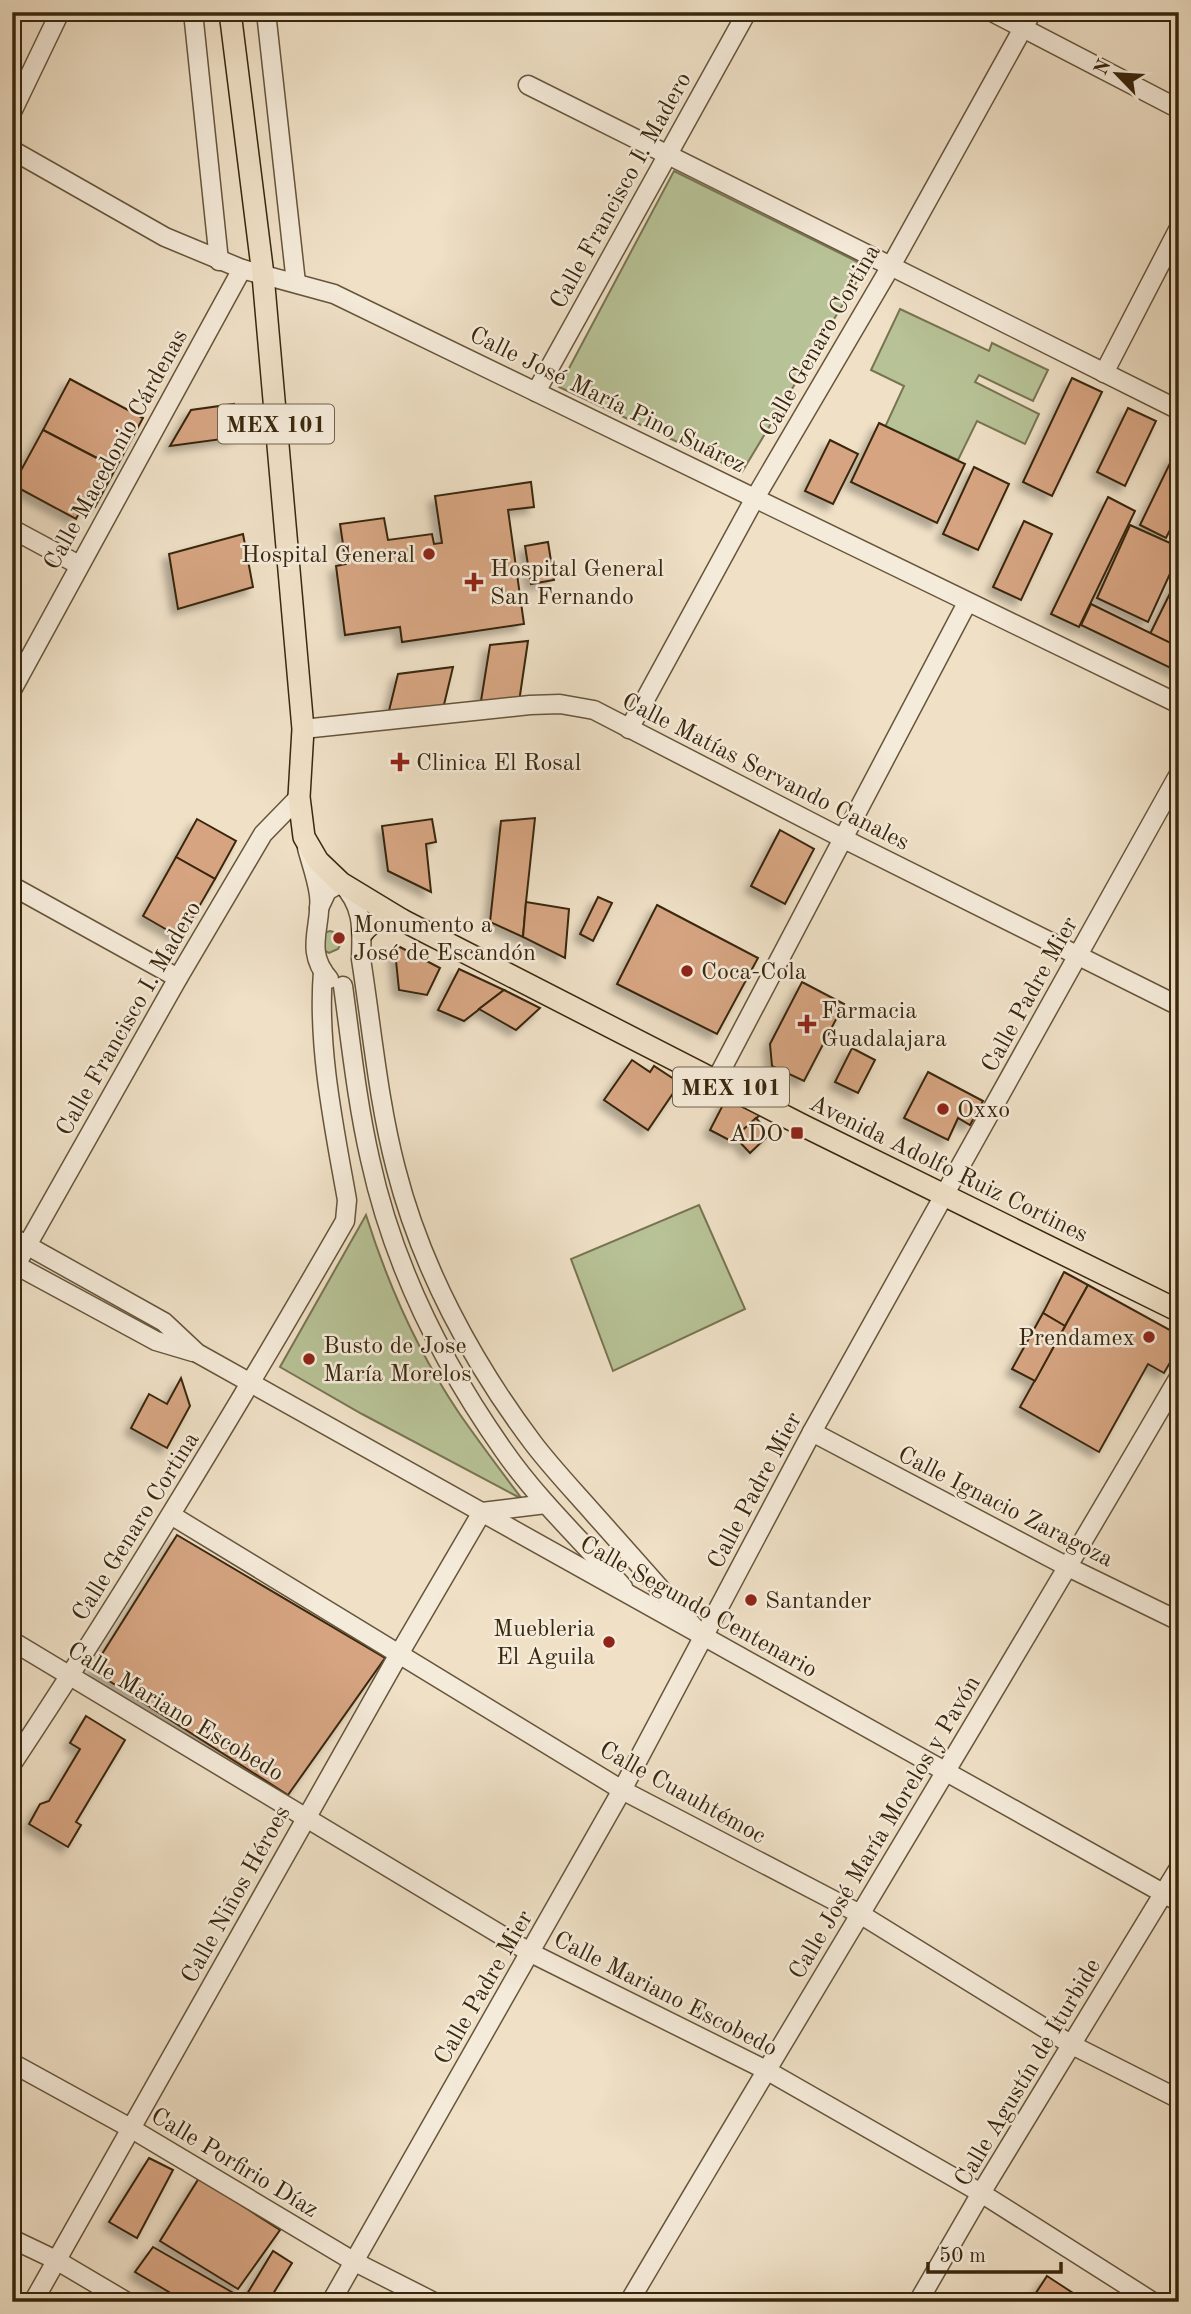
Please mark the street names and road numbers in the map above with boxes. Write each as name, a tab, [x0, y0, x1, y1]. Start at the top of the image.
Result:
street label: Calle Francisco I. Madero	[547, 69, 697, 313]
street label: Calle Genaro Cortina	[756, 241, 886, 441]
street label: Calle José María Pino Suárez	[465, 323, 749, 478]
street label: Calle Macedonio Cárdenas	[41, 326, 193, 574]
road number: MEX 101	[218, 404, 334, 444]
street label: Calle Matías Servando Canales	[618, 690, 913, 856]
street label: Calle Francisco I. Madero	[53, 898, 207, 1140]
street label: Calle Padre Mier	[978, 913, 1083, 1077]
road number: MEX 101	[673, 1068, 789, 1106]
street label: Avenida Adolfo Ruiz Cortines	[805, 1092, 1091, 1248]
street label: Calle Padre Mier	[704, 1409, 807, 1573]
street label: Calle Genaro Cortina	[69, 1428, 205, 1626]
street label: Calle Ignacio Zaragoza	[894, 1443, 1117, 1573]
street label: Calle Segundo Centenario	[575, 1533, 821, 1683]
street label: Calle Mariano Escobedo	[63, 1639, 287, 1787]
street label: Calle José María Morelos y Pavón	[786, 1672, 986, 1984]
street label: Calle Cuauhtémoc	[595, 1738, 769, 1849]
street label: Calle Niños Héroes	[178, 1802, 295, 1988]
street label: Calle Padre Mier	[431, 1907, 539, 2069]
street label: Calle Mariano Escobedo	[549, 1928, 781, 2062]
street label: Calle Agustín de Iturbide	[951, 1955, 1106, 2191]
street label: Calle Porfirio Díaz	[146, 2104, 322, 2223]

